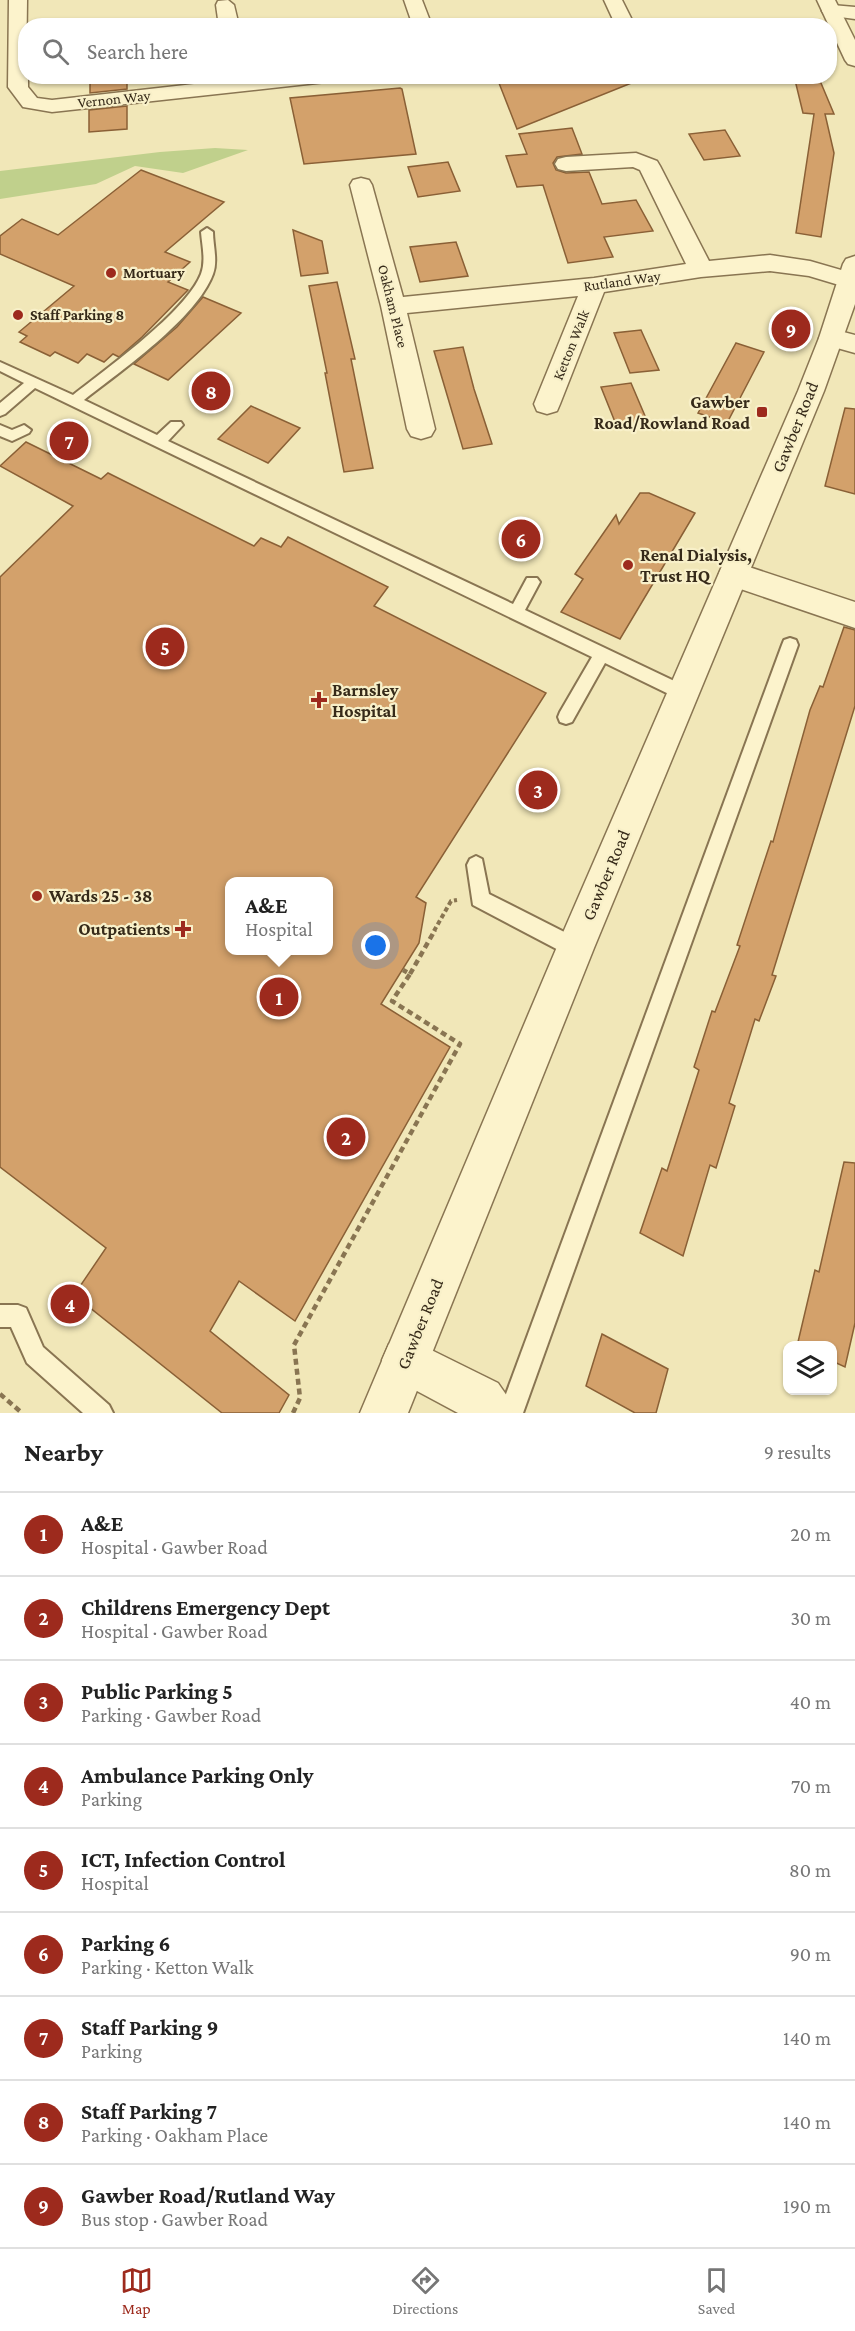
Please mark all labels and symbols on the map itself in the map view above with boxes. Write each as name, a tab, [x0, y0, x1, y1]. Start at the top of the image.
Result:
street label: Vernon Way	[77, 87, 151, 112]
street label: Oakham Place	[375, 263, 411, 350]
place label: Mortuary	[123, 265, 185, 281]
marker: Mortuary	[104, 266, 118, 280]
street label: Rutland Way	[582, 268, 662, 295]
pin: 9	[772, 306, 810, 352]
place label: Staff Parking 8	[30, 307, 124, 323]
street label: Ketton Walk	[550, 307, 593, 382]
marker: Staff Parking 8	[11, 308, 25, 322]
pin: 8	[192, 368, 230, 414]
street label: Gawber Road	[768, 378, 822, 475]
place label: Gawber Road/Rowland Road	[594, 392, 750, 433]
marker: Gawber Road/Rowland Road	[755, 405, 769, 419]
pin: 7	[50, 418, 88, 464]
pin: 6	[502, 516, 540, 562]
place label: Renal Dialysis, Trust HQ	[640, 545, 752, 586]
marker: Renal Dialysis, Trust HQ	[621, 558, 635, 572]
pin: 5	[146, 624, 184, 670]
place label: Barnsley Hospital	[332, 680, 399, 721]
marker: Barnsley Hospital	[310, 691, 328, 709]
pin: 3	[518, 768, 558, 812]
street label: Gawber Road	[578, 826, 634, 923]
place label: Wards 25 - 38	[48, 886, 153, 906]
marker: Wards 25 - 38	[30, 889, 44, 903]
place label: Outpatients	[78, 919, 170, 939]
marker: Outpatients	[174, 920, 192, 938]
your location	[361, 931, 390, 960]
pin: 1	[260, 974, 298, 1020]
pin: 2	[326, 1114, 366, 1160]
street label: Gawber Road	[393, 1275, 447, 1372]
pin: 4	[50, 1282, 90, 1326]

